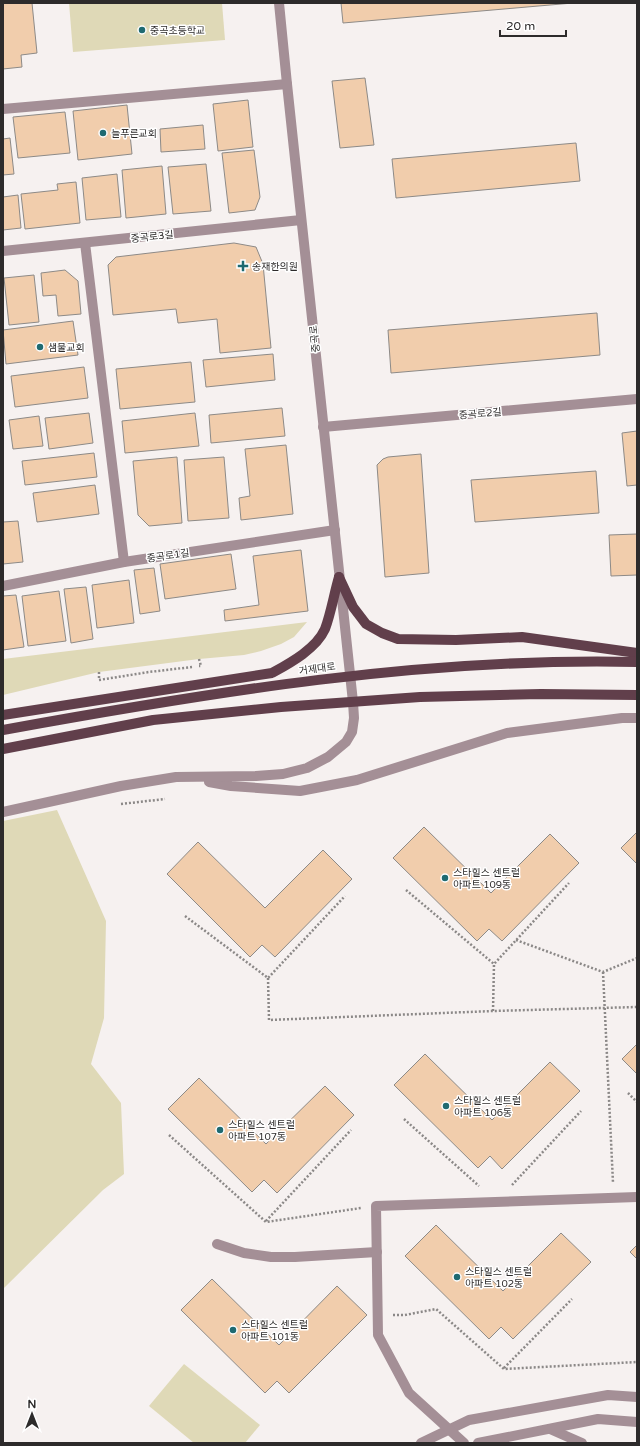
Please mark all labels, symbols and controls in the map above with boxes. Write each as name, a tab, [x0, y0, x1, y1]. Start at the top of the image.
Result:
scale bar	[500, 12, 566, 38]
text: 20 m	[506, 19, 535, 33]
marker: 중곡초등학교	[137, 25, 147, 35]
place label: 중곡초등학교	[150, 25, 205, 37]
marker: 늘푸른교회	[98, 128, 108, 138]
place label: 늘푸른교회	[111, 128, 157, 140]
street label: 중곡로3길	[130, 229, 174, 245]
marker: 송재한의원	[237, 260, 249, 272]
place label: 송재한의원	[252, 261, 298, 273]
street label: 중곡로	[308, 325, 322, 353]
marker: 샘물교회	[35, 342, 45, 352]
place label: 샘물교회	[48, 342, 85, 354]
street label: 중곡로2길	[458, 406, 502, 422]
street label: 중곡로1길	[146, 547, 190, 565]
street label: 거제대로	[298, 660, 336, 677]
place label: 스타힐스 센트럴 아파트 109동	[453, 867, 520, 891]
marker: 스타힐스 센트럴 아파트 109동	[440, 873, 450, 883]
place label: 스타힐스 센트럴 아파트 106동	[454, 1095, 521, 1119]
marker: 스타힐스 센트럴 아파트 106동	[441, 1101, 451, 1111]
place label: 스타힐스 센트럴 아파트 107동	[228, 1119, 295, 1143]
marker: 스타힐스 센트럴 아파트 107동	[215, 1125, 225, 1135]
place label: 스타힐스 센트럴 아파트 102동	[465, 1266, 532, 1290]
marker: 스타힐스 센트럴 아파트 102동	[452, 1272, 462, 1282]
place label: 스타힐스 센트럴 아파트 101동	[241, 1319, 308, 1343]
marker: 스타힐스 센트럴 아파트 101동	[228, 1325, 238, 1335]
north arrow	[12, 1394, 52, 1434]
text: N	[28, 1398, 36, 1411]

